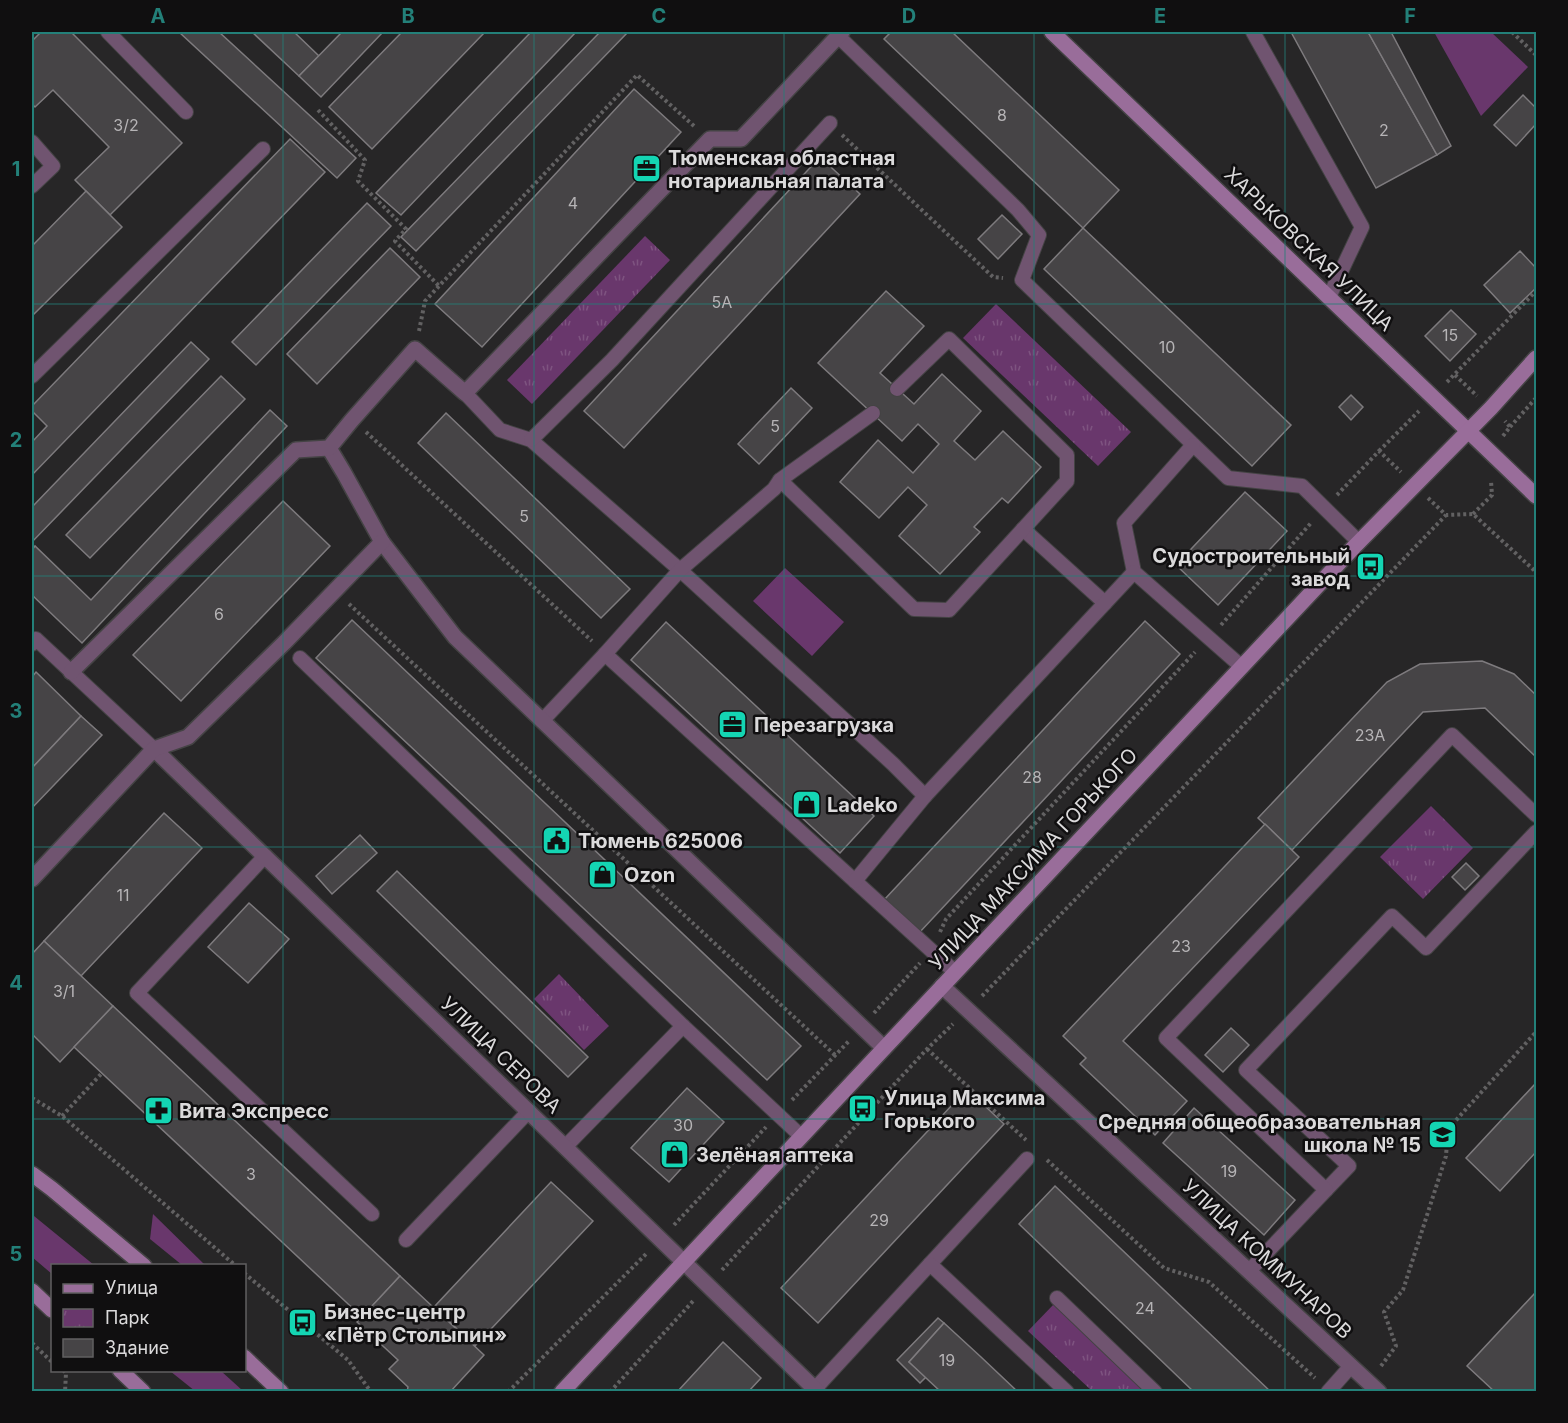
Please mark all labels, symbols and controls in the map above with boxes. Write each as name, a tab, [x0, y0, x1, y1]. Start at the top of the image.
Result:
text: A	[151, 4, 166, 28]
text: B	[401, 4, 415, 28]
text: C	[652, 4, 666, 28]
text: D	[902, 4, 916, 28]
text: E	[1154, 4, 1166, 28]
text: F	[1404, 4, 1416, 28]
house number: 8	[997, 105, 1007, 125]
house number: 3/2	[113, 115, 139, 135]
house number: 2	[1379, 120, 1389, 140]
place label: Тюменская областная нотариальная палата	[668, 146, 895, 193]
office icon: Тюменская областная нотариальная палата	[631, 153, 663, 185]
text: 1	[12, 157, 20, 181]
street label: ХАРЬКОВСКАЯ УЛИЦА	[1220, 162, 1399, 336]
house number: 4	[568, 193, 578, 213]
house number: 5А	[712, 292, 732, 312]
house number: 15	[1442, 325, 1458, 345]
house number: 10	[1159, 337, 1175, 357]
house number: 5	[770, 416, 780, 436]
text: 2	[10, 428, 22, 452]
house number: 5	[519, 506, 529, 526]
place label: Судостроительный завод	[1152, 544, 1350, 591]
bus stop icon: Судостроительный завод	[1355, 551, 1387, 583]
house number: 6	[214, 604, 224, 624]
text: 3	[10, 699, 22, 723]
office icon: Перезагрузка	[717, 709, 749, 741]
place label: Перезагрузка	[754, 713, 894, 737]
house number: 23А	[1355, 725, 1385, 745]
street label: УЛИЦА МАКСИМА ГОРЬКОГО	[924, 743, 1142, 975]
house number: 28	[1022, 767, 1042, 787]
shop icon: Ladeko	[790, 789, 822, 821]
place label: Ladeko	[827, 793, 898, 817]
public building icon: Тюмень 625006	[541, 825, 573, 857]
place label: Тюмень 625006	[578, 829, 743, 853]
shop icon: Ozon	[587, 859, 619, 891]
place label: Ozon	[624, 863, 675, 887]
house number: 11	[116, 885, 130, 905]
house number: 23	[1171, 936, 1191, 956]
text: 4	[9, 971, 23, 995]
house number: 3/1	[53, 981, 75, 1001]
street label: УЛИЦА СЕРОВА	[436, 991, 566, 1119]
place label: Улица Максима Горького	[884, 1086, 1045, 1133]
bus stop icon: Улица Максима Горького	[847, 1093, 879, 1125]
pharmacy icon: Вита Экспресс	[142, 1095, 174, 1127]
place label: Вита Экспресс	[179, 1099, 329, 1123]
place label: Средняя общеобразовательная школа № 15	[1098, 1110, 1421, 1157]
house number: 30	[673, 1115, 693, 1135]
school or university icon: Средняя общеобразовательная школа № 15	[1426, 1118, 1458, 1150]
shop icon: Зелёная аптека	[659, 1139, 691, 1171]
place label: Зелёная аптека	[696, 1143, 854, 1167]
house number: 19	[1221, 1161, 1237, 1181]
house number: 3	[246, 1164, 256, 1184]
street label: УЛИЦА КОММУНАРОВ	[1177, 1174, 1357, 1344]
house number: 29	[869, 1210, 889, 1230]
text: 5	[10, 1242, 22, 1266]
legend	[51, 1264, 246, 1372]
text: Улица	[105, 1277, 158, 1298]
house number: 24	[1135, 1298, 1155, 1318]
place label: Бизнес-центр «Пётр Столыпин»	[324, 1300, 507, 1347]
text: Парк	[105, 1307, 150, 1328]
bus stop icon: Бизнес-центр «Пётр Столыпин»	[287, 1307, 319, 1339]
text: Здание	[105, 1337, 169, 1358]
house number: 19	[939, 1350, 955, 1370]

